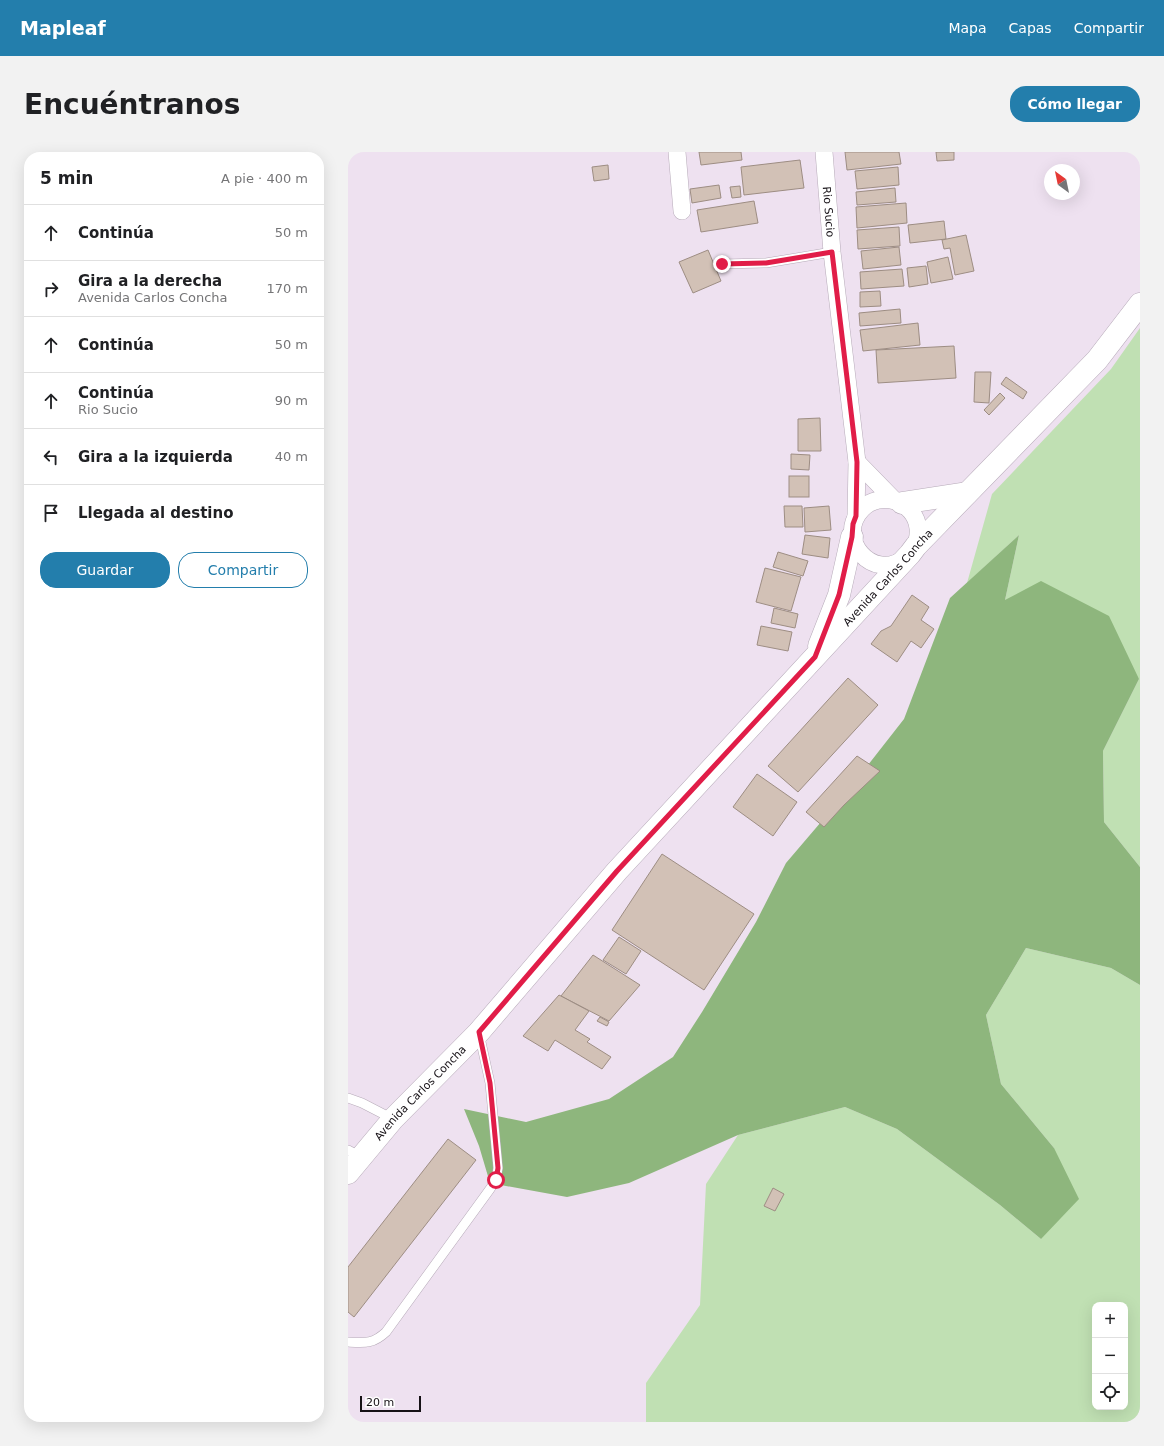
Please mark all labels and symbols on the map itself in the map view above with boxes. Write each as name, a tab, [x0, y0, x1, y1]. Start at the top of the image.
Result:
north arrow	[1044, 164, 1080, 200]
street label: Rio Sucio	[820, 186, 837, 238]
route end	[713, 255, 731, 273]
street label: Avenida Carlos Concha	[840, 526, 935, 629]
street label: Avenida Carlos Concha	[372, 1043, 469, 1143]
route start	[487, 1171, 505, 1189]
scale bar	[360, 1394, 421, 1413]

